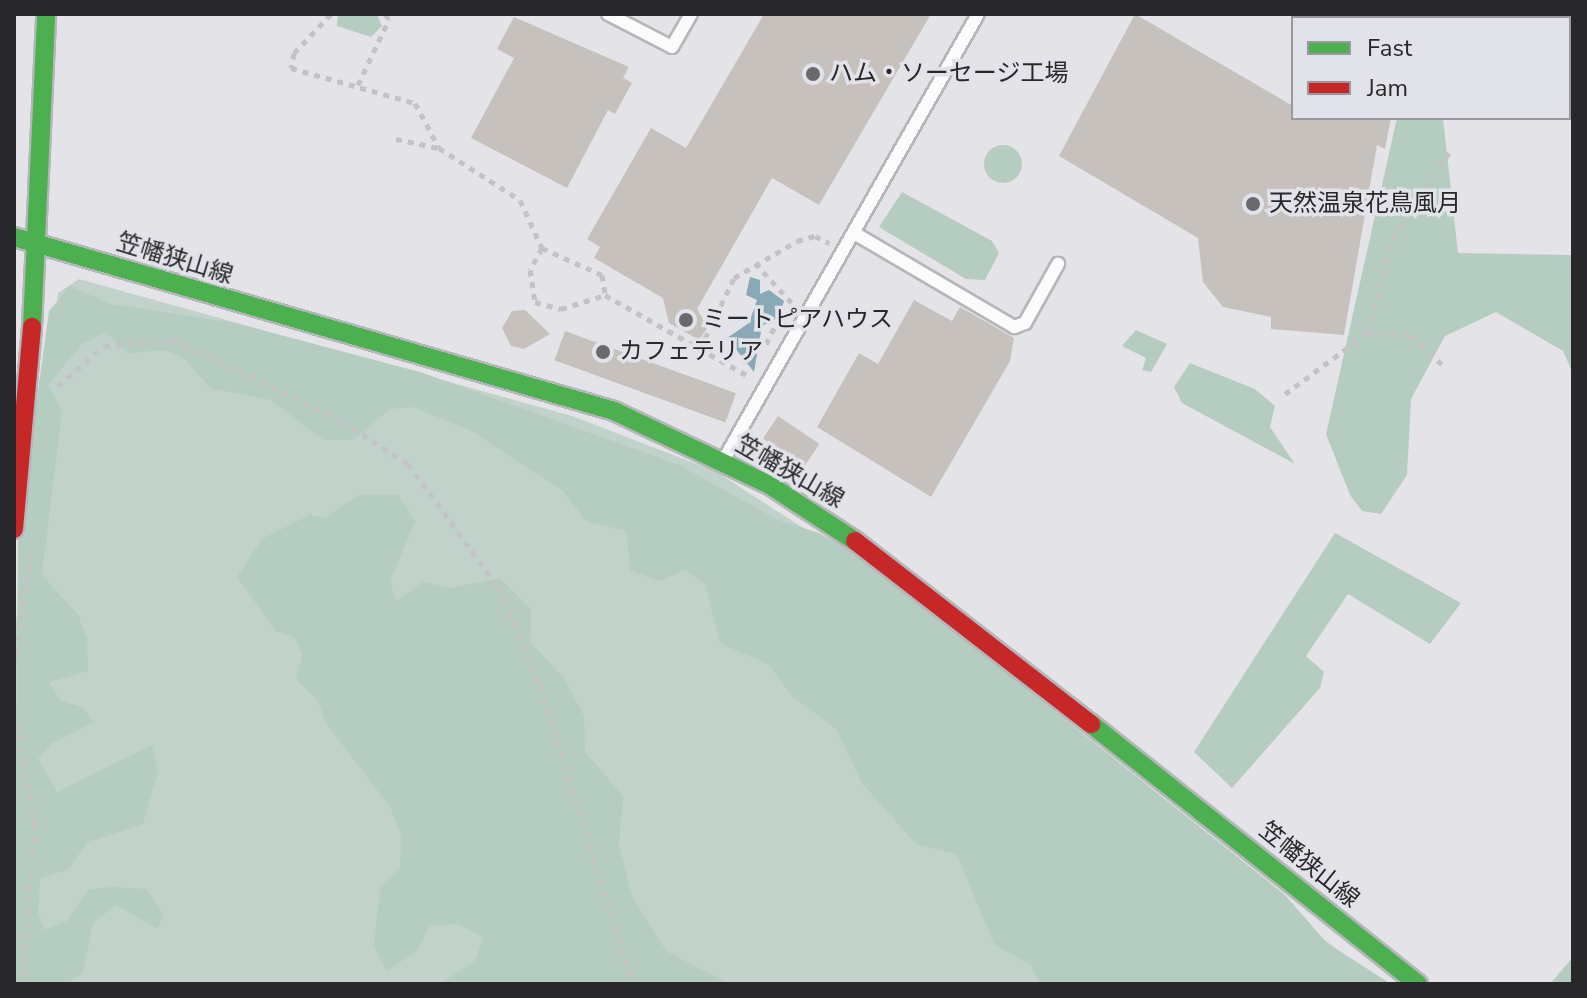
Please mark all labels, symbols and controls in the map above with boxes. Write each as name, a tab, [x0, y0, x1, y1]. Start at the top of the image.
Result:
legend	[1291, 16, 1571, 120]
text: Fast	[1367, 32, 1412, 64]
place label: ハム・ソーセージ工場	[829, 60, 1069, 88]
marker: ハム・ソーセージ工場	[804, 65, 822, 83]
text: Jam	[1367, 72, 1408, 104]
place label: 天然温泉花鳥風月	[1269, 190, 1461, 218]
marker: 天然温泉花鳥風月	[1244, 195, 1262, 213]
street label: 笠幡狭山線	[113, 228, 237, 290]
place label: ミートピアハウス	[702, 306, 894, 334]
marker: ミートピアハウス	[677, 311, 695, 329]
place label: カフェテリア	[619, 338, 763, 366]
marker: カフェテリア	[594, 343, 612, 361]
street label: 笠幡狭山線	[731, 430, 849, 514]
street label: 笠幡狭山線	[1253, 816, 1365, 914]

